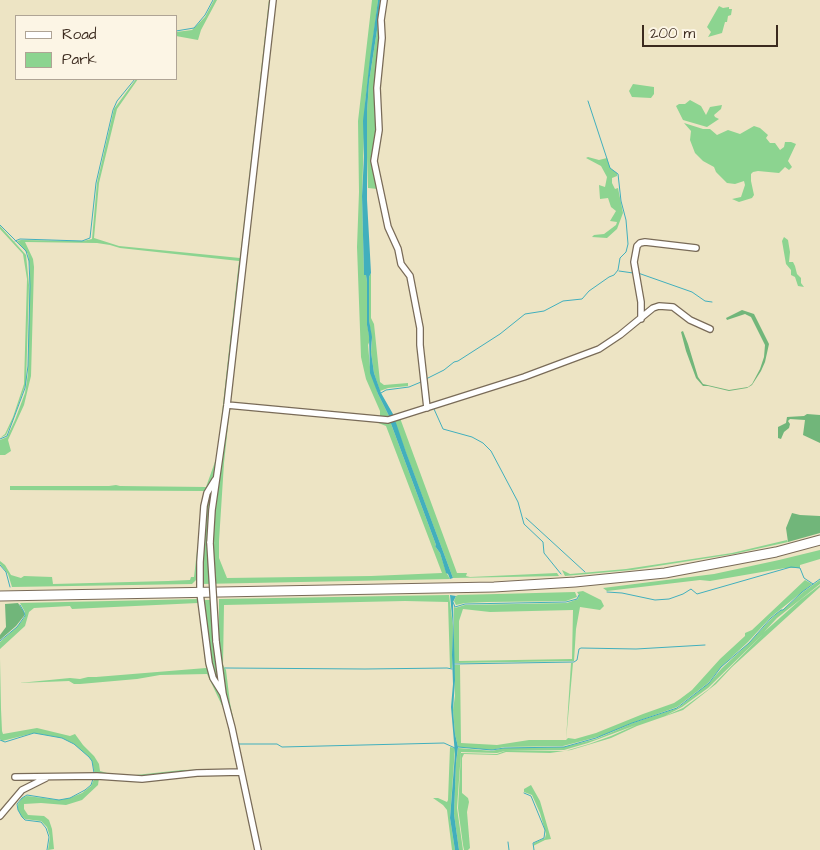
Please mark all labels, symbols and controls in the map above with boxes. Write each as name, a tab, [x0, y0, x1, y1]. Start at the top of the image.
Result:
legend	[15, 15, 178, 80]
scale bar	[645, 15, 781, 47]
text: 200 m	[650, 23, 695, 44]
text: Road	[62, 24, 96, 45]
text: Park	[62, 49, 97, 70]

